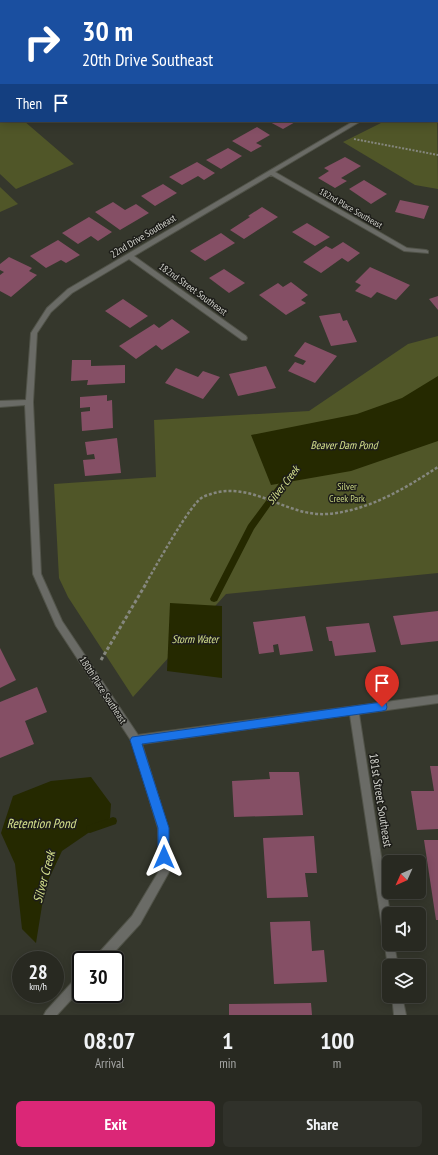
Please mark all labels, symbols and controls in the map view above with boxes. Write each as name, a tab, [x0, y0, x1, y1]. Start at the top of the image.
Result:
text: 30 m	[82, 12, 133, 49]
icon: right	[16, 16, 68, 68]
text: 20th Drive Southeast	[82, 48, 213, 71]
icon: arrive	[50, 92, 72, 114]
text: Then	[16, 94, 42, 113]
street label: 182nd Place Southeast	[317, 185, 385, 231]
street label: 22nd Drive Southeast	[108, 211, 178, 261]
street label: 182nd Street Southeast	[156, 260, 230, 318]
water label: Beaver Dam Pond	[311, 438, 380, 452]
water label: Silver Creek	[264, 462, 303, 507]
park label: Silver Creek Park	[329, 480, 365, 505]
water label: Storm Water	[172, 632, 220, 646]
street label: 180th Place Southeast	[76, 654, 130, 726]
pin	[365, 666, 399, 707]
icon: arrive	[371, 672, 393, 694]
street label: 181st Street Southeast	[366, 752, 396, 849]
water label: Retention Pond	[7, 815, 78, 832]
position arrow	[143, 836, 185, 878]
water label: Silver Creek	[29, 847, 60, 905]
north arrow	[382, 855, 426, 899]
map controls	[382, 855, 426, 1003]
button: sound	[382, 907, 426, 951]
speed limit sign: 30	[72, 951, 124, 1003]
text: 28	[28, 959, 48, 985]
button: layers	[382, 959, 426, 1003]
text: km/h	[29, 980, 47, 993]
text: 08:07	[84, 1025, 136, 1056]
text: 1	[222, 1025, 233, 1056]
text: 100	[320, 1025, 354, 1056]
text: Arrival	[95, 1055, 124, 1072]
text: min	[219, 1055, 236, 1072]
text: m	[333, 1055, 341, 1072]
button: Exit	[16, 1101, 215, 1147]
button: Share	[223, 1101, 422, 1147]

